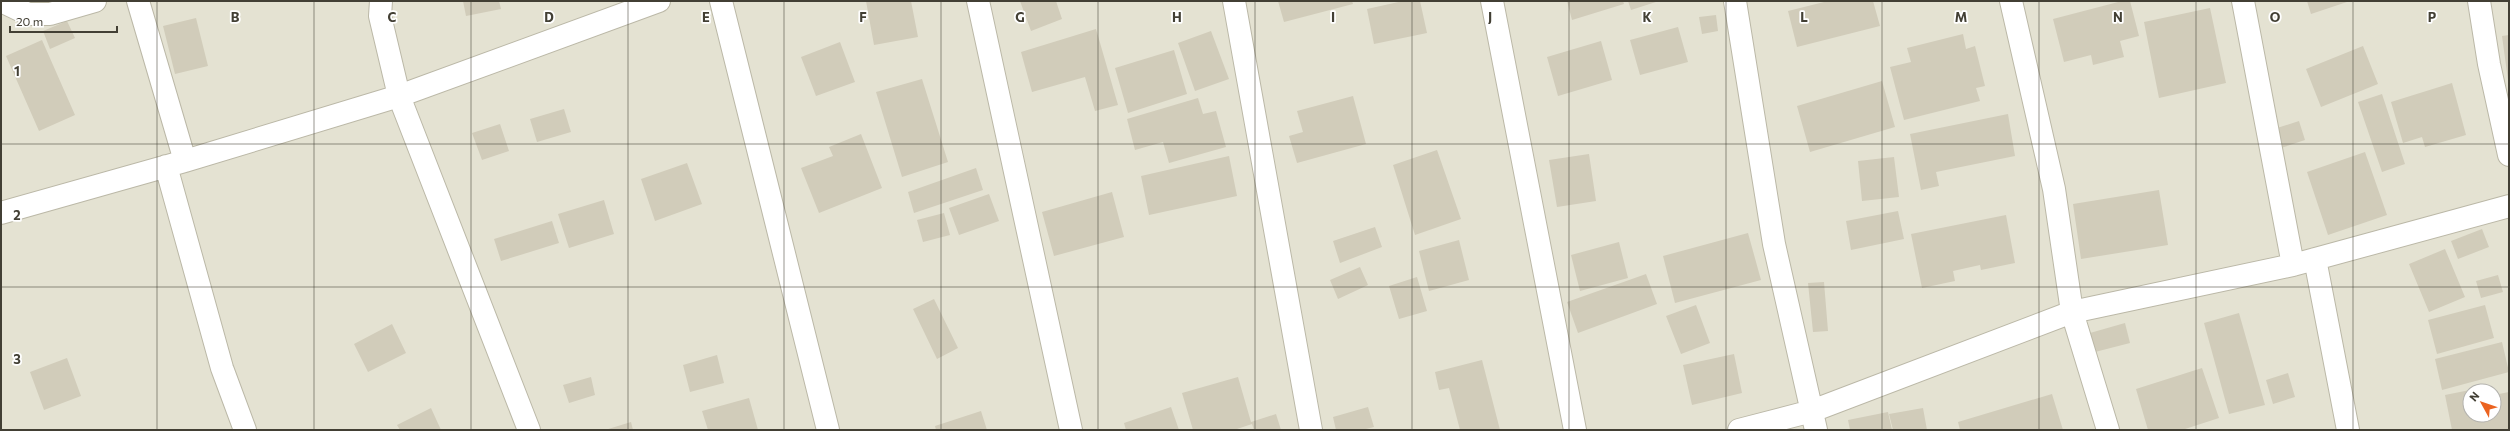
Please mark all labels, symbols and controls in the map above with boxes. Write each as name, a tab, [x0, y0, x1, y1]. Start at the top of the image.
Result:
scale bar	[10, 8, 117, 34]
text: B	[231, 9, 240, 25]
text: C	[388, 9, 397, 25]
text: D	[544, 9, 554, 25]
text: E	[702, 9, 710, 25]
text: F	[859, 9, 867, 25]
text: G	[1015, 9, 1025, 25]
text: H	[1172, 9, 1182, 25]
text: I	[1331, 9, 1335, 25]
text: J	[1488, 9, 1492, 25]
text: K	[1642, 9, 1652, 25]
text: L	[1800, 9, 1808, 25]
text: M	[1955, 9, 1967, 25]
text: N	[2113, 9, 2123, 25]
text: O	[2270, 9, 2281, 25]
text: P	[2428, 9, 2437, 25]
text: 20 m	[16, 14, 43, 28]
text: 1	[14, 63, 20, 79]
text: 2	[13, 207, 21, 223]
text: 3	[13, 351, 21, 367]
north arrow	[2462, 383, 2502, 423]
text: N	[2466, 389, 2482, 404]

